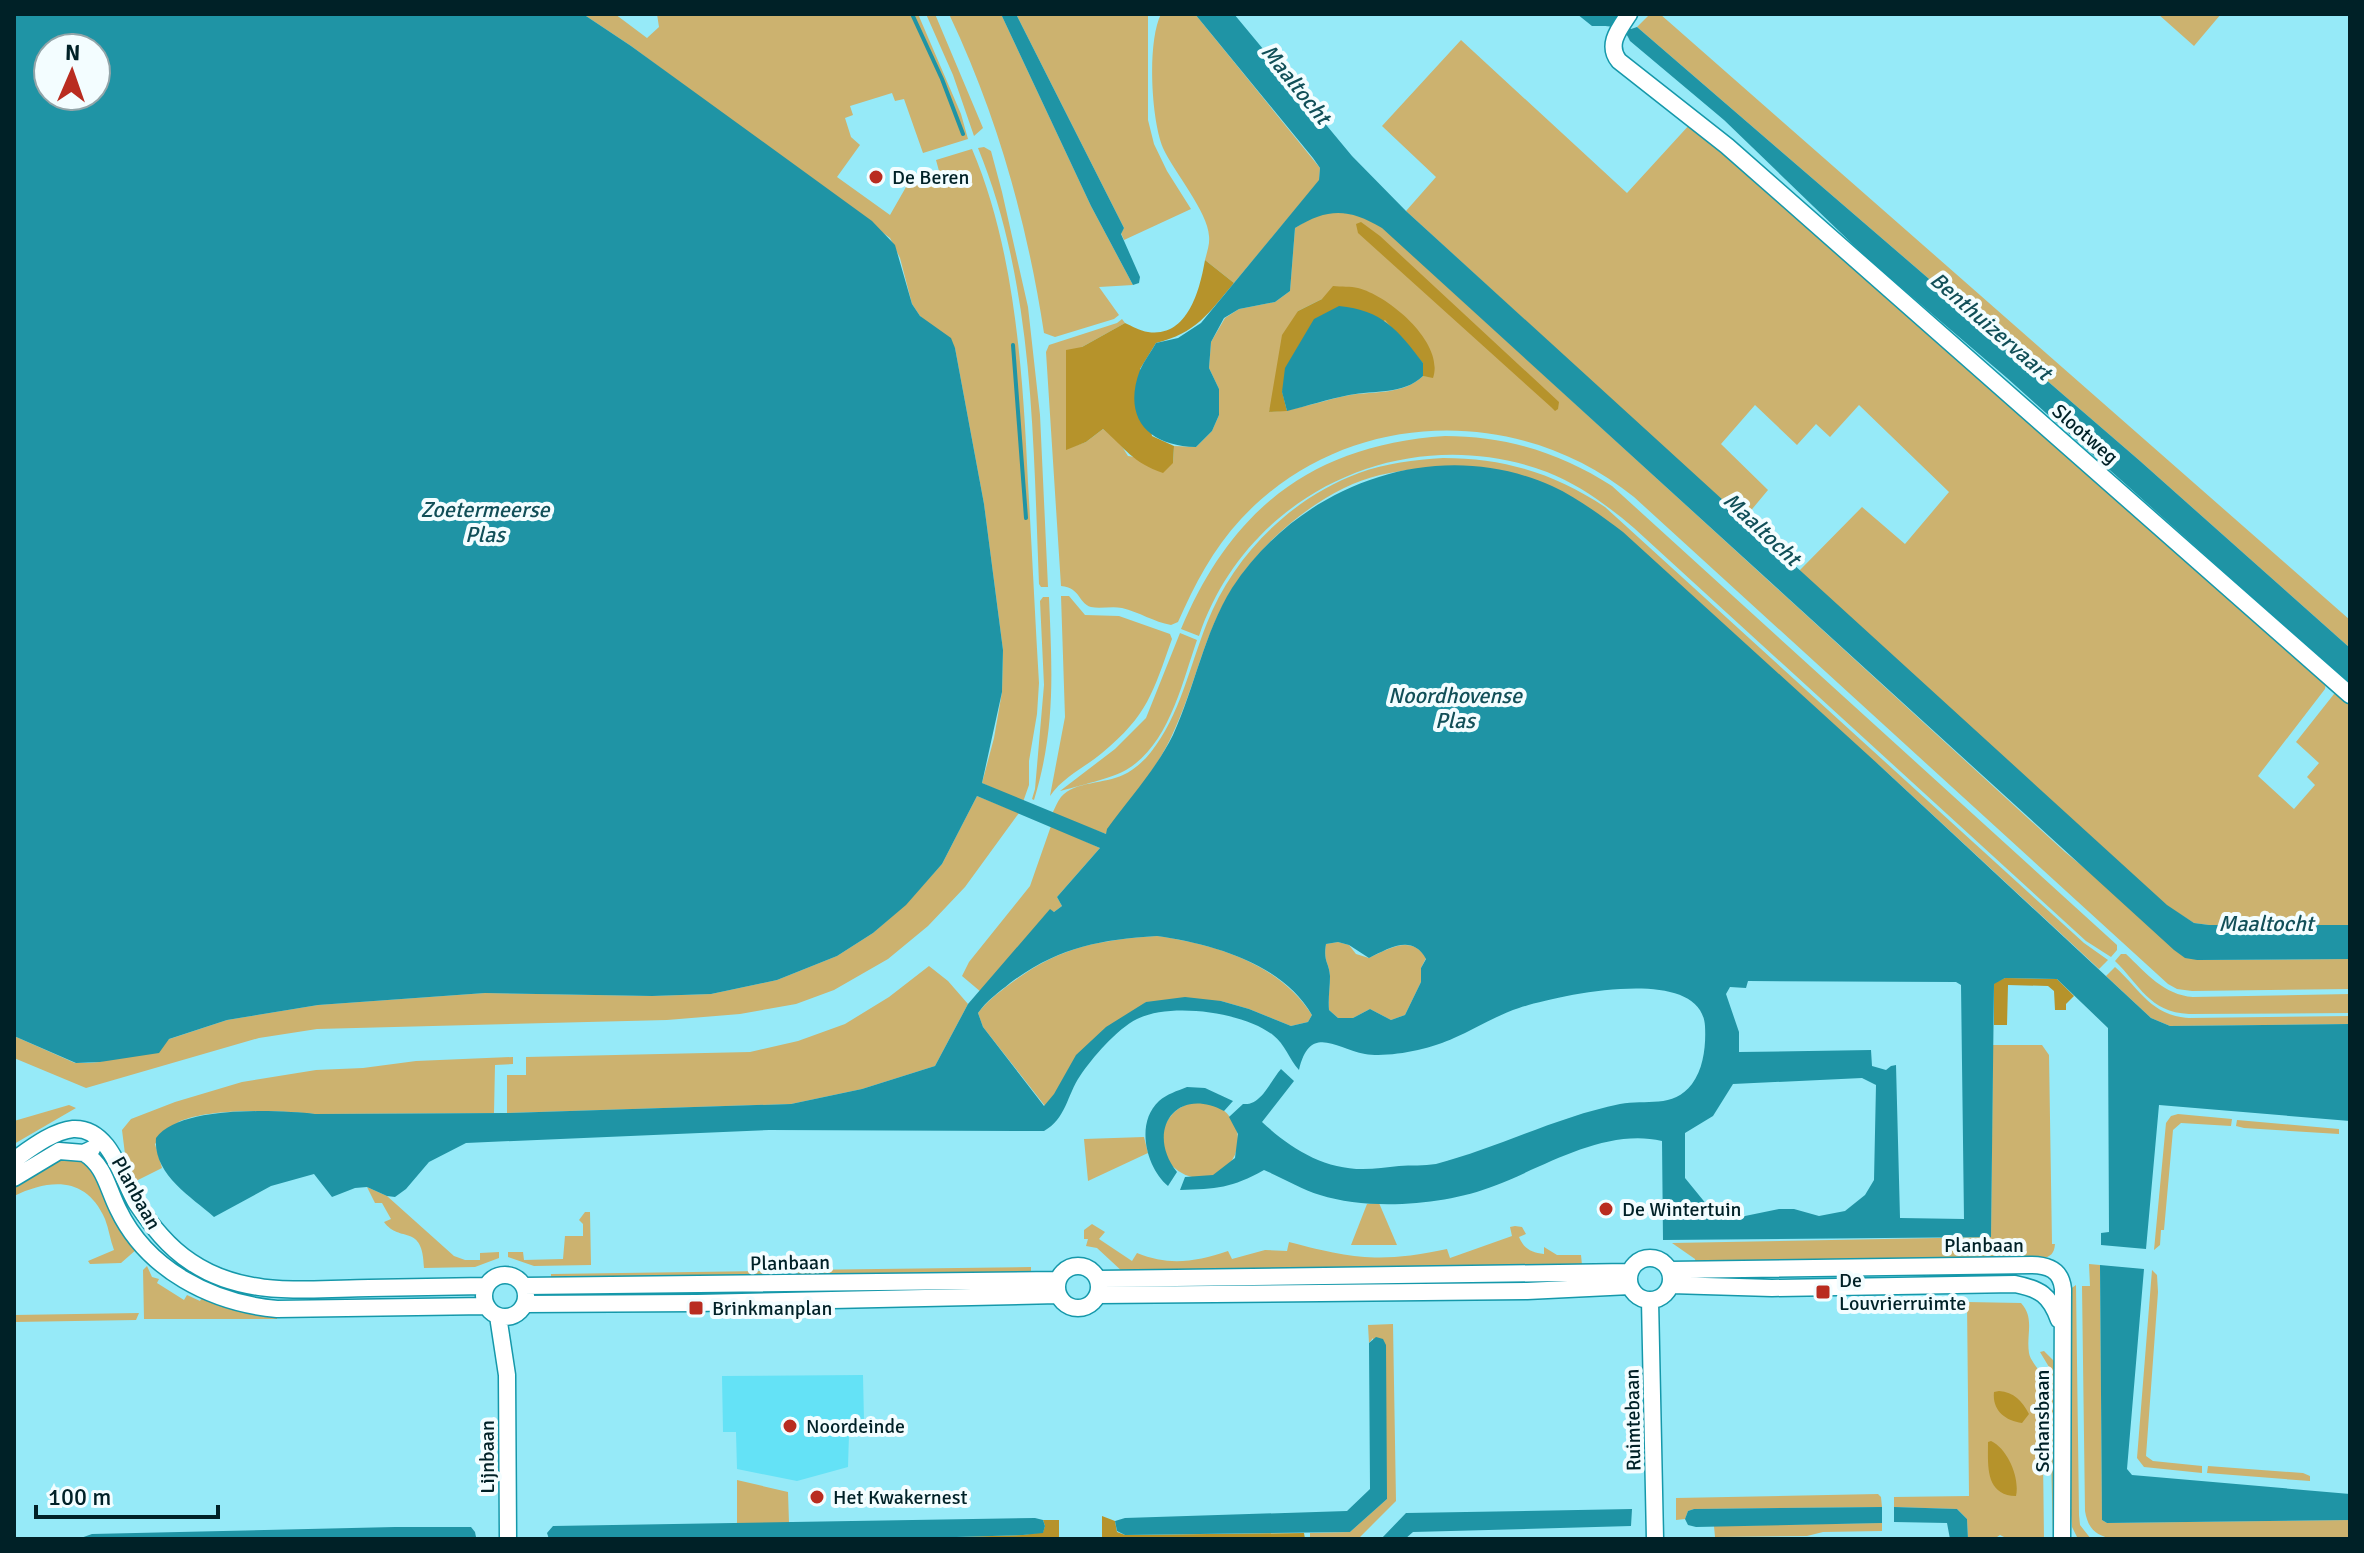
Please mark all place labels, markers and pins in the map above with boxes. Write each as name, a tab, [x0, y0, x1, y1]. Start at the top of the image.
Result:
place label: De Beren	[892, 165, 969, 190]
marker: De Beren	[867, 168, 885, 186]
place label: De Wintertuin	[1622, 1197, 1742, 1222]
marker: De Wintertuin	[1597, 1200, 1615, 1218]
place label: De Louvrierruimte	[1839, 1268, 1966, 1316]
marker: De Louvrierruimte	[1814, 1283, 1832, 1301]
place label: Brinkmanplan	[712, 1296, 832, 1321]
marker: Brinkmanplan	[687, 1299, 705, 1317]
place label: Noordeinde	[806, 1414, 905, 1439]
marker: Noordeinde	[781, 1417, 799, 1435]
place label: Het Kwakernest	[833, 1485, 967, 1510]
marker: Het Kwakernest	[808, 1488, 826, 1506]

